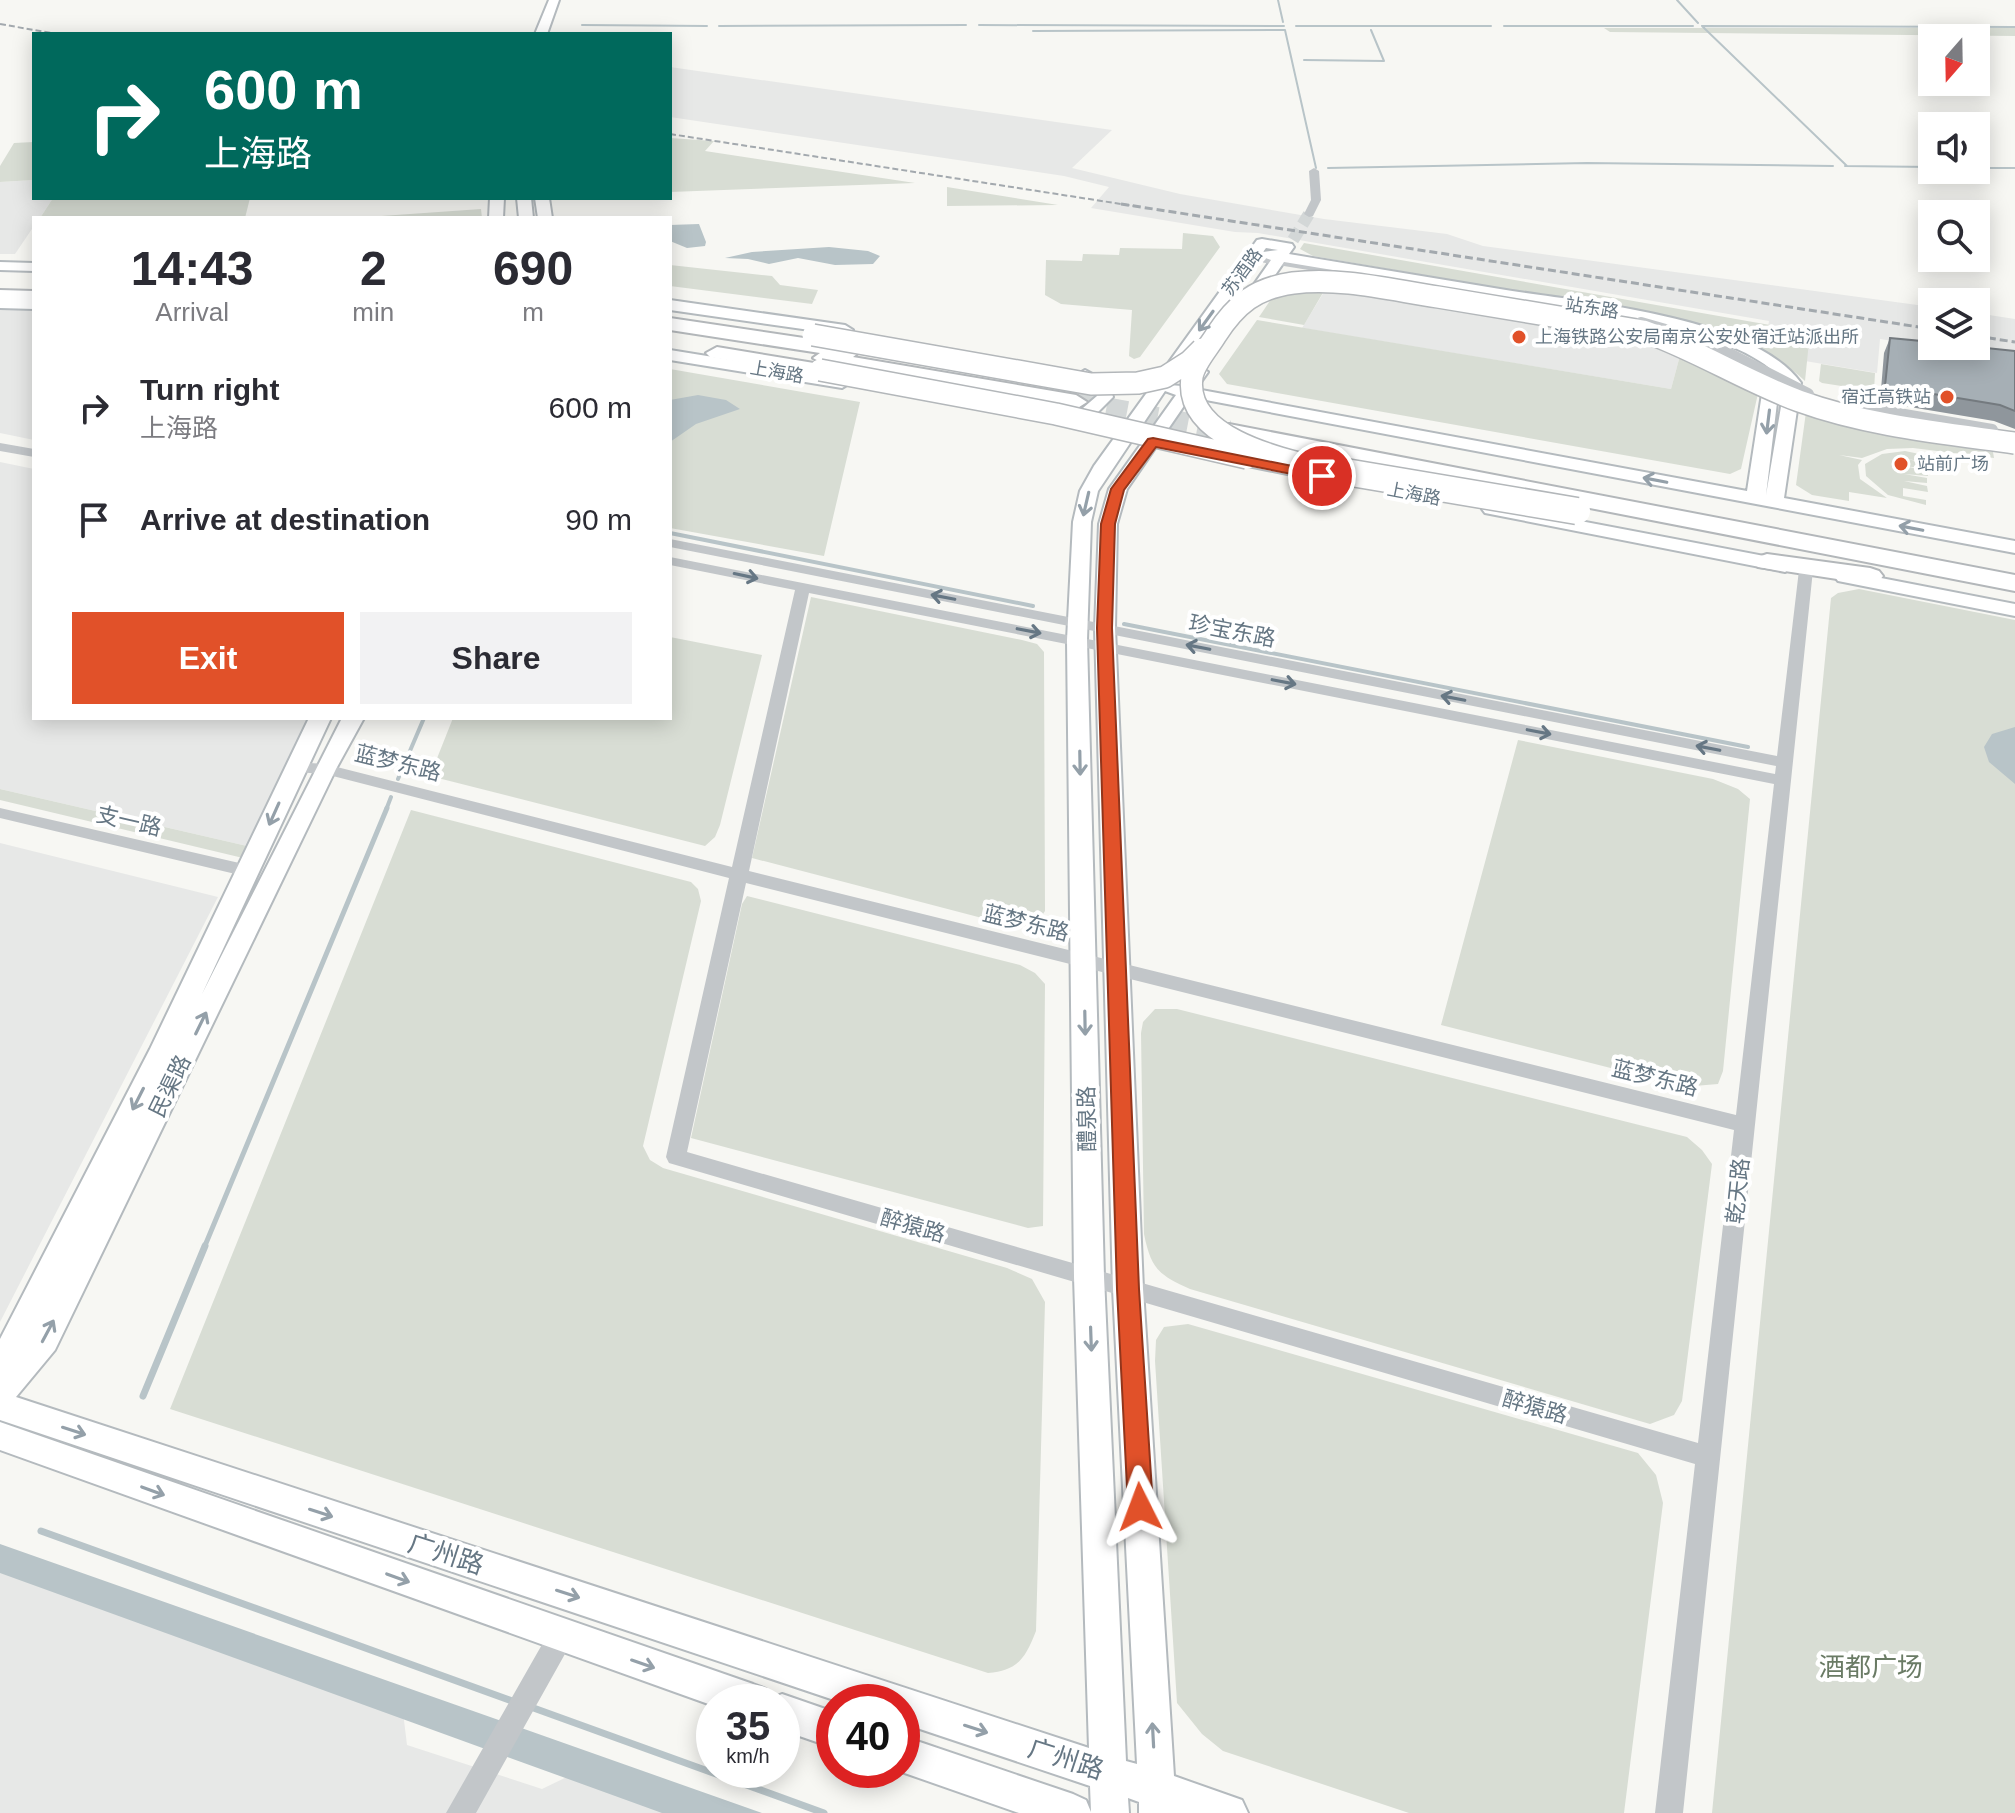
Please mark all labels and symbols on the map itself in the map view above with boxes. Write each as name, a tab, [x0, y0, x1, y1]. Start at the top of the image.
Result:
north arrow	[1918, 24, 1990, 96]
street label: 苏酒路	[1218, 244, 1266, 300]
street label: 站东路	[1564, 294, 1620, 322]
one-way arrow	[1198, 310, 1215, 331]
place label: 上海铁路公安局南京公安处宿迁站派出所	[1535, 327, 1859, 347]
marker: 上海铁路公安局南京公安处宿迁站派出所	[1510, 328, 1528, 346]
street label: 上海路	[749, 357, 805, 387]
place label: 宿迁高铁站	[1841, 387, 1931, 407]
marker: 宿迁高铁站	[1938, 388, 1956, 406]
one-way arrow	[1761, 408, 1776, 435]
pin	[1288, 442, 1356, 510]
place label: 站前广场	[1917, 454, 1989, 474]
marker: 站前广场	[1892, 455, 1910, 473]
one-way arrow	[1643, 471, 1669, 486]
street label: 上海路	[1386, 479, 1442, 509]
one-way arrow	[1078, 490, 1093, 516]
one-way arrow	[1899, 519, 1924, 534]
one-way arrow	[733, 570, 759, 585]
one-way arrow	[931, 588, 956, 603]
street label: 珍宝东路	[1186, 610, 1278, 652]
one-way arrow	[1016, 624, 1041, 639]
one-way arrow	[1186, 639, 1211, 654]
one-way arrow	[1271, 675, 1296, 690]
one-way arrow	[1441, 689, 1466, 704]
one-way arrow	[1526, 726, 1551, 741]
street label: 蓝梦东路	[352, 740, 444, 786]
one-way arrow	[1696, 740, 1722, 755]
one-way arrow	[1072, 749, 1087, 776]
street label: 支一路	[94, 801, 164, 841]
one-way arrow	[266, 801, 281, 825]
street label: 蓝梦东路	[980, 900, 1072, 946]
one-way arrow	[1077, 1009, 1093, 1036]
one-way arrow	[194, 1012, 209, 1036]
street label: 民渠路	[144, 1051, 196, 1121]
street label: 蓝梦东路	[1609, 1055, 1701, 1101]
one-way arrow	[129, 1086, 145, 1110]
street label: 醴泉路	[1074, 1086, 1100, 1152]
street label: 乾天路	[1722, 1157, 1754, 1225]
street label: 醉猿路	[878, 1205, 948, 1247]
one-way arrow	[40, 1320, 56, 1344]
one-way arrow	[1084, 1325, 1099, 1352]
street label: 醉猿路	[1500, 1386, 1570, 1428]
one-way arrow	[61, 1424, 86, 1439]
position arrow	[1098, 1465, 1182, 1549]
one-way arrow	[140, 1484, 165, 1499]
one-way arrow	[308, 1506, 333, 1521]
street label: 广州路	[404, 1528, 488, 1580]
one-way arrow	[385, 1571, 410, 1586]
one-way arrow	[555, 1588, 580, 1603]
park label: 酒都广场	[1819, 1652, 1923, 1682]
one-way arrow	[630, 1658, 655, 1672]
speed limit sign: 40	[816, 1684, 920, 1788]
one-way arrow	[1146, 1722, 1161, 1749]
one-way arrow	[963, 1723, 988, 1738]
street label: 广州路	[1024, 1733, 1108, 1785]

